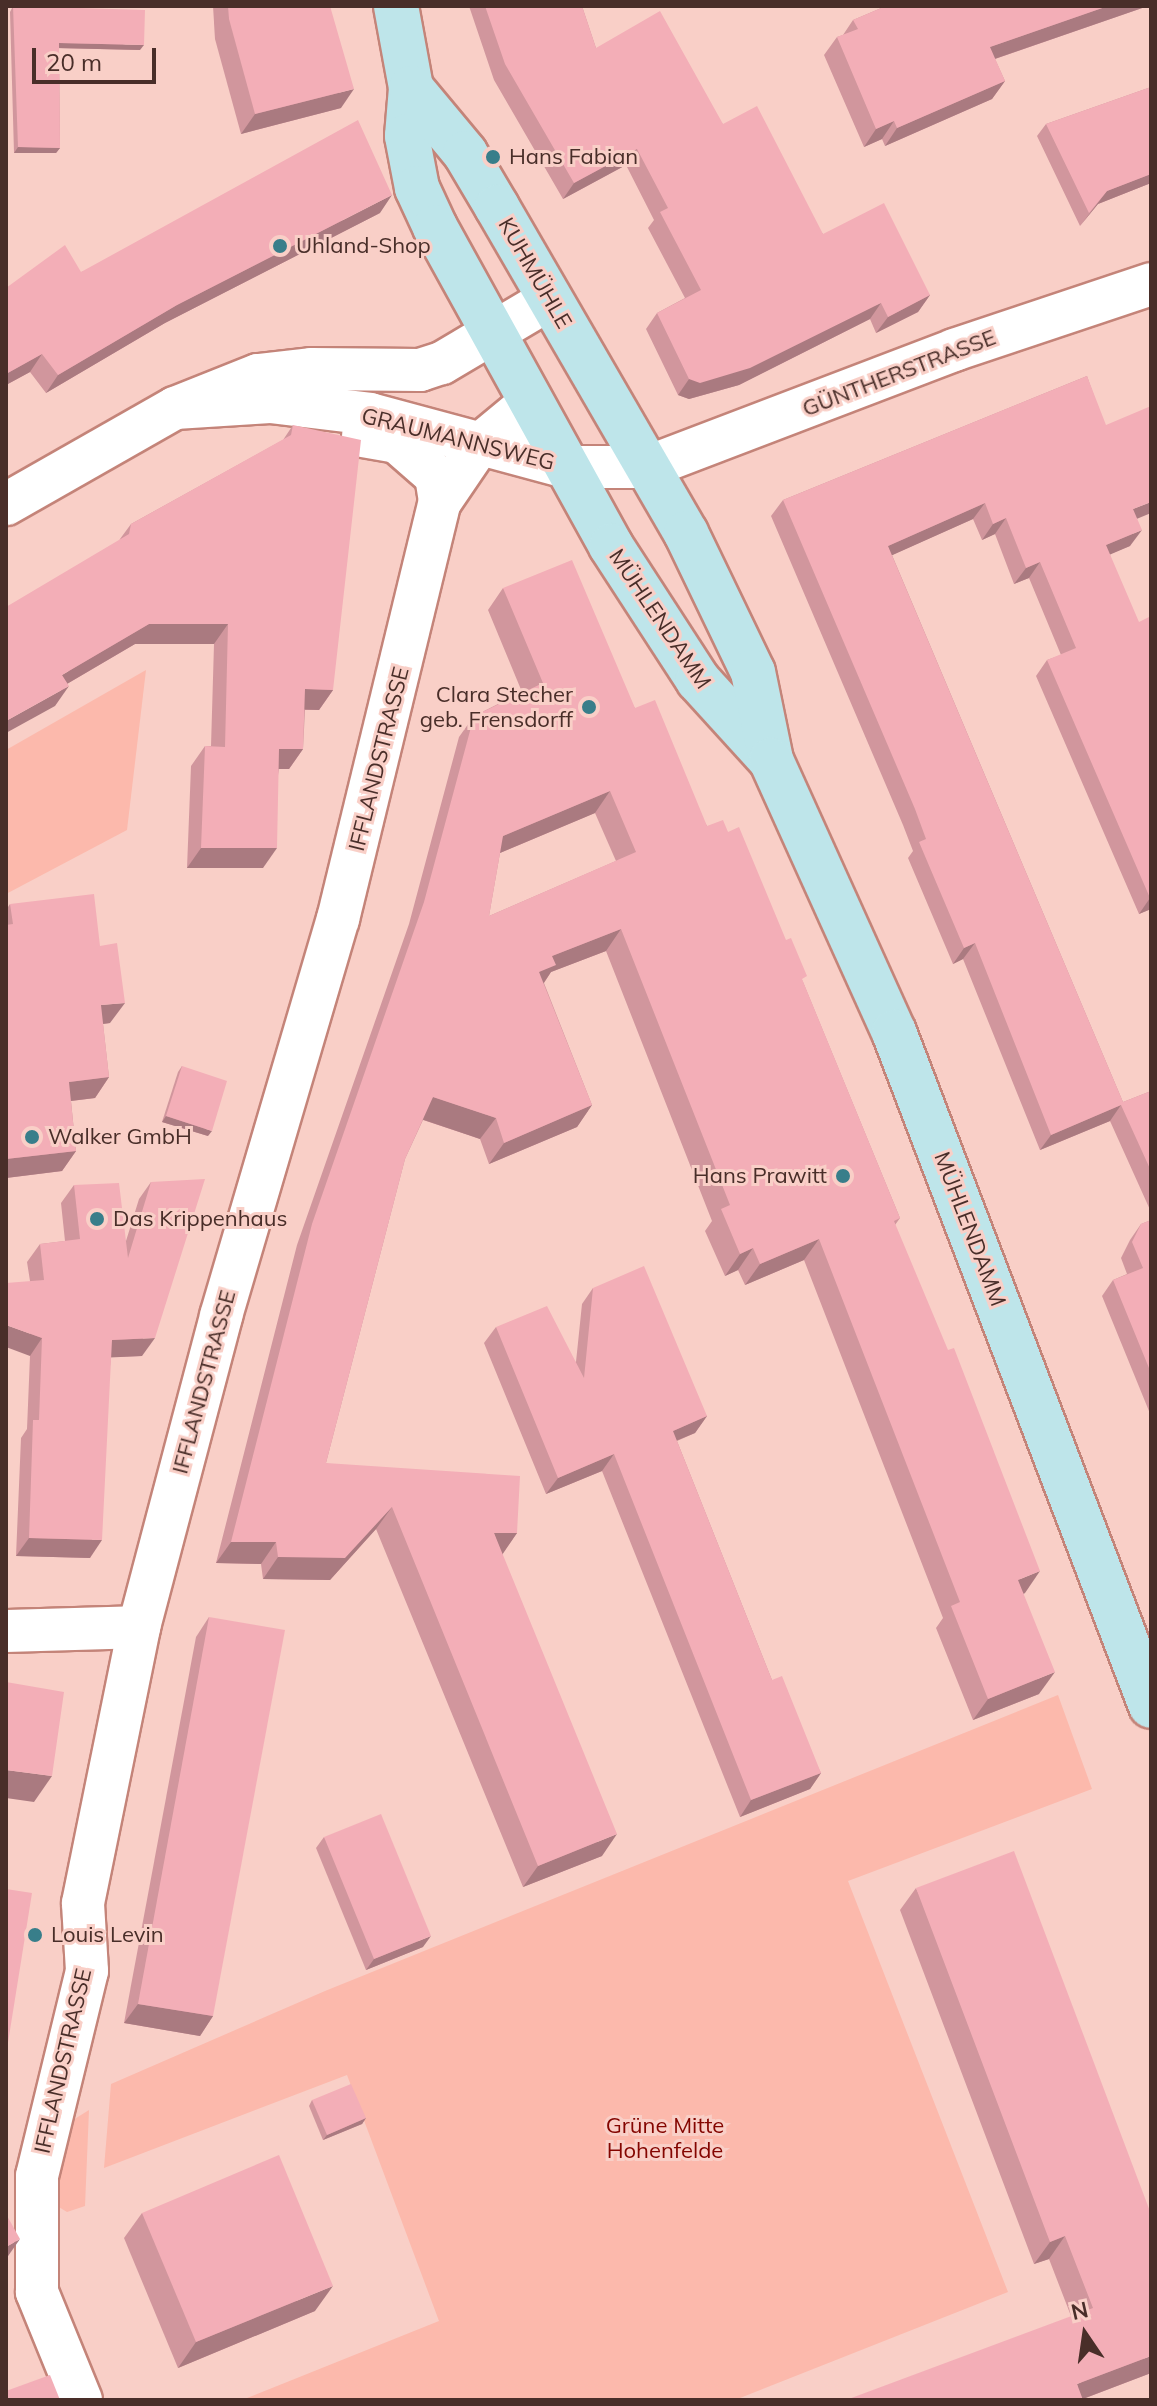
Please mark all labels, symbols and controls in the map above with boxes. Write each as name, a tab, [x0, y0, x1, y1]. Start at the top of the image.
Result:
scale bar	[36, 32, 160, 82]
text: 20 m	[46, 47, 102, 77]
place label: Hans Fabian	[509, 144, 638, 170]
marker: Hans Fabian	[484, 148, 502, 166]
street label: KUHMÜHLE	[493, 213, 577, 333]
place label: Uhland-Shop	[296, 233, 431, 259]
marker: Uhland-Shop	[271, 237, 289, 255]
street label: GÜNTHERSTRASSE	[799, 324, 999, 422]
street label: GRAUMANNSWEG	[359, 402, 557, 476]
street label: MÜHLENDAMM	[603, 544, 717, 694]
street label: IFFLANDSTRASSE	[343, 664, 415, 854]
place label: Clara Stecher geb. Frensdorff	[420, 681, 573, 732]
marker: Clara Stecher geb. Frensdorff	[580, 698, 598, 716]
place label: Walker GmbH	[48, 1124, 192, 1150]
marker: Walker GmbH	[23, 1128, 41, 1146]
street label: MÜHLENDAMM	[928, 1148, 1012, 1310]
place label: Hans Prawitt	[693, 1163, 827, 1189]
marker: Hans Prawitt	[834, 1167, 852, 1185]
place label: Das Krippenhaus	[113, 1206, 287, 1232]
marker: Das Krippenhaus	[88, 1210, 106, 1228]
street label: IFFLANDSTRASSE	[167, 1287, 241, 1477]
place label: Louis Levin	[51, 1922, 164, 1948]
marker: Louis Levin	[26, 1926, 44, 1944]
street label: IFFLANDSTRASSE	[29, 1966, 97, 2156]
park label: Grüne Mitte Hohenfelde	[606, 2112, 724, 2164]
north arrow	[1045, 2294, 1125, 2374]
text: N	[1068, 2295, 1091, 2326]

